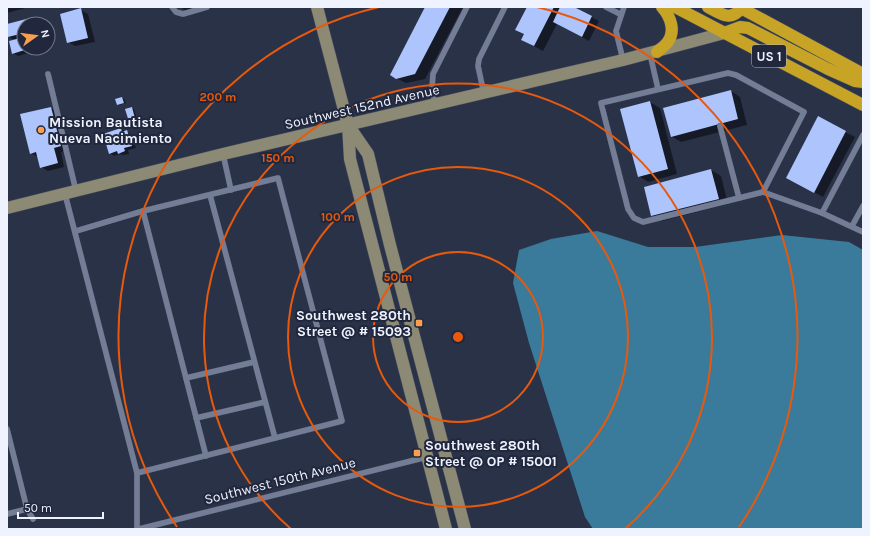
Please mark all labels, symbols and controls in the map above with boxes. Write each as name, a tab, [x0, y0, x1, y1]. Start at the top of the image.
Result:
north arrow	[16, 16, 56, 56]
text: N	[38, 28, 52, 39]
road number: US 1	[752, 45, 786, 67]
street label: Southwest 152nd Avenue	[283, 81, 441, 133]
text: 200 m	[200, 90, 236, 104]
place label: Mission Bautista Nueva Nacimiento	[49, 114, 172, 147]
marker: Mission Bautista Nueva Nacimiento	[36, 125, 46, 135]
text: 150 m	[261, 151, 295, 165]
text: 100 m	[321, 210, 355, 224]
text: 50 m	[384, 270, 413, 284]
place label: Southwest 280th Street @ # 15093	[296, 307, 411, 340]
marker: Southwest 280th Street @ # 15093	[414, 318, 424, 328]
centre of rings	[451, 330, 465, 344]
place label: Southwest 280th Street @ OP # 15001	[425, 437, 557, 470]
marker: Southwest 280th Street @ OP # 15001	[412, 448, 422, 458]
street label: Southwest 150th Avenue	[202, 454, 358, 508]
scale bar	[18, 494, 103, 520]
text: 50 m	[24, 501, 52, 515]

